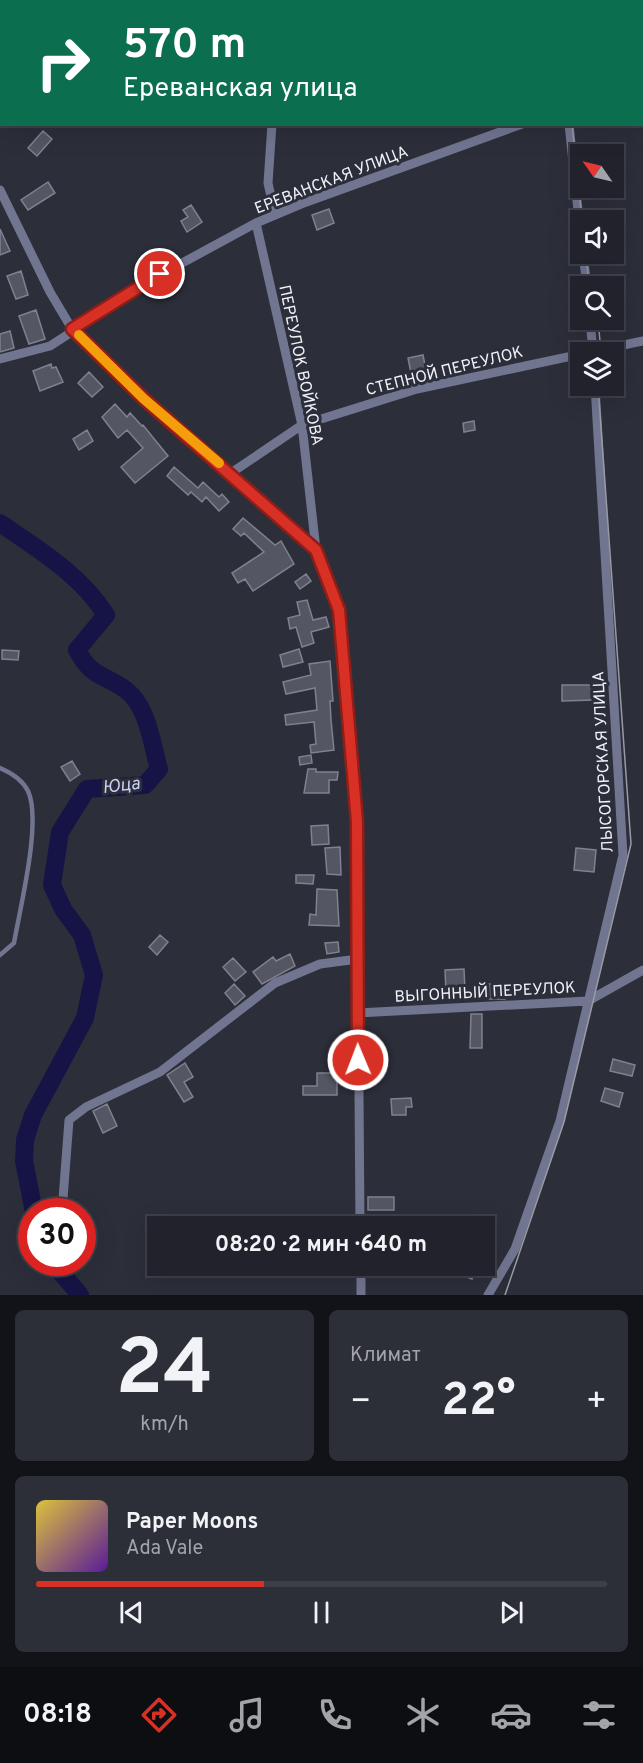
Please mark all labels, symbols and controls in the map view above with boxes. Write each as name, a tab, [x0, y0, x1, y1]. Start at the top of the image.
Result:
text: 570 m	[123, 20, 246, 73]
icon: right	[24, 24, 102, 102]
text: Ереванская улица	[123, 72, 357, 106]
street label: ЕРЕВАНСКАЯ УЛИЦА	[252, 142, 412, 219]
north arrow	[570, 144, 624, 198]
map controls	[570, 144, 624, 396]
button: sound	[570, 210, 624, 264]
pin	[134, 248, 185, 299]
icon: arrive	[143, 257, 176, 290]
button: search	[570, 276, 624, 330]
street label: ПЕРЕУЛОК ВОЙКОВА	[273, 283, 329, 448]
street label: СТЕПНОЙ ПЕРЕУЛОК	[363, 341, 525, 401]
button: layers	[570, 342, 624, 396]
street label: ЛЫСОГОРСКАЯ УЛИЦА	[589, 670, 619, 853]
water label: Юца	[101, 773, 142, 800]
street label: ВЫГОННЫЙ ПЕРЕУЛОК	[394, 976, 576, 1008]
position arrow	[326, 1028, 390, 1092]
speed limit sign: 30	[18, 1198, 96, 1276]
text: 08:20 · 2 мин · 640 m	[215, 1232, 427, 1259]
text: 24	[116, 1323, 213, 1422]
text: Климат	[350, 1343, 421, 1369]
text: 22°	[442, 1374, 515, 1431]
text: −	[350, 1382, 371, 1424]
text: +	[586, 1382, 607, 1424]
text: km/h	[140, 1412, 189, 1438]
text: Paper Moons	[126, 1509, 258, 1536]
text: Ada Vale	[126, 1536, 203, 1562]
icon: previous	[115, 1596, 148, 1629]
icon: pause	[305, 1596, 338, 1629]
icon: next	[495, 1596, 528, 1629]
icon: directions	[138, 1694, 180, 1736]
icon: music	[226, 1694, 268, 1736]
icon: phone	[314, 1694, 356, 1736]
icon: climate	[402, 1694, 444, 1736]
icon: car	[490, 1694, 532, 1736]
icon: filters	[578, 1694, 620, 1736]
text: 08:18	[23, 1698, 92, 1732]

